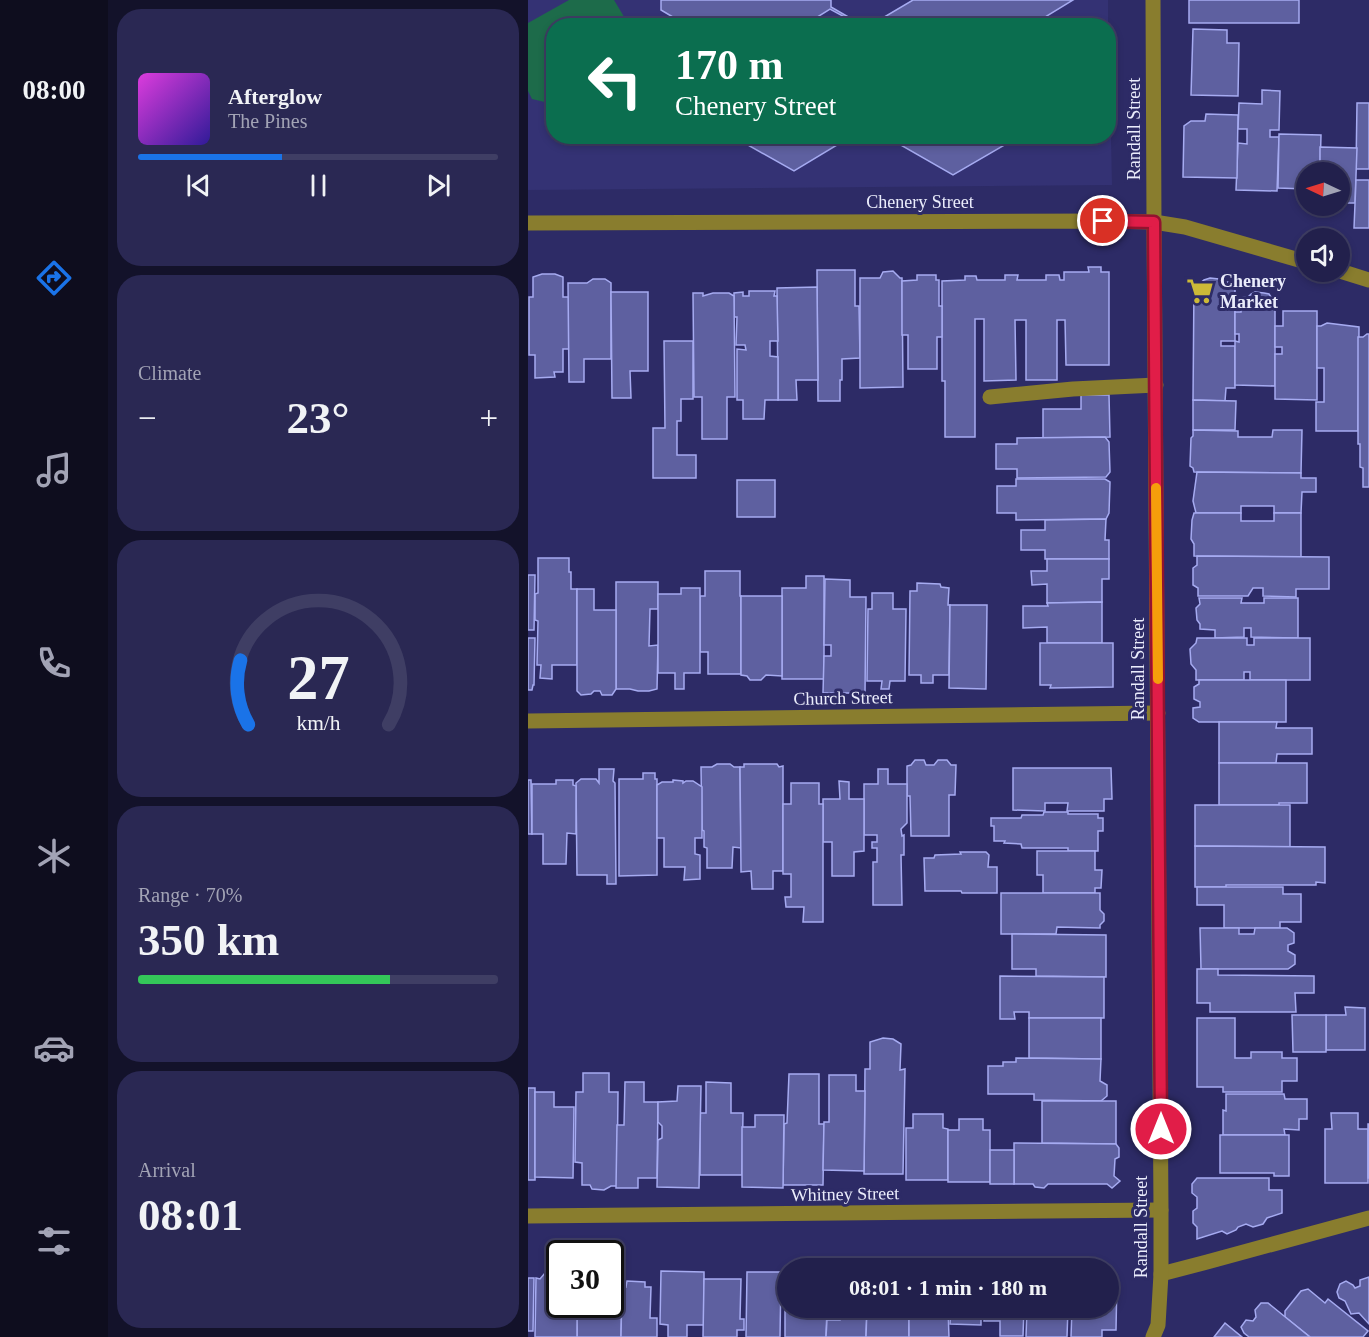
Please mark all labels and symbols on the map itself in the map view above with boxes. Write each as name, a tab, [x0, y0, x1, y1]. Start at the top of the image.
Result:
street label: Randall Street	[1124, 78, 1144, 180]
north arrow	[1296, 162, 1350, 216]
street label: Chenery Street	[866, 192, 974, 212]
pin	[1077, 195, 1128, 246]
place label: Chenery Market	[1220, 271, 1286, 312]
supermarket icon: Chenery Market	[1185, 276, 1215, 306]
street label: Randall Street	[1128, 618, 1148, 720]
street label: Church Street	[793, 687, 893, 709]
position arrow	[1129, 1097, 1193, 1161]
street label: Randall Street	[1131, 1176, 1151, 1278]
street label: Whitney Street	[791, 1183, 899, 1205]
speed limit sign: 30	[546, 1240, 624, 1318]

